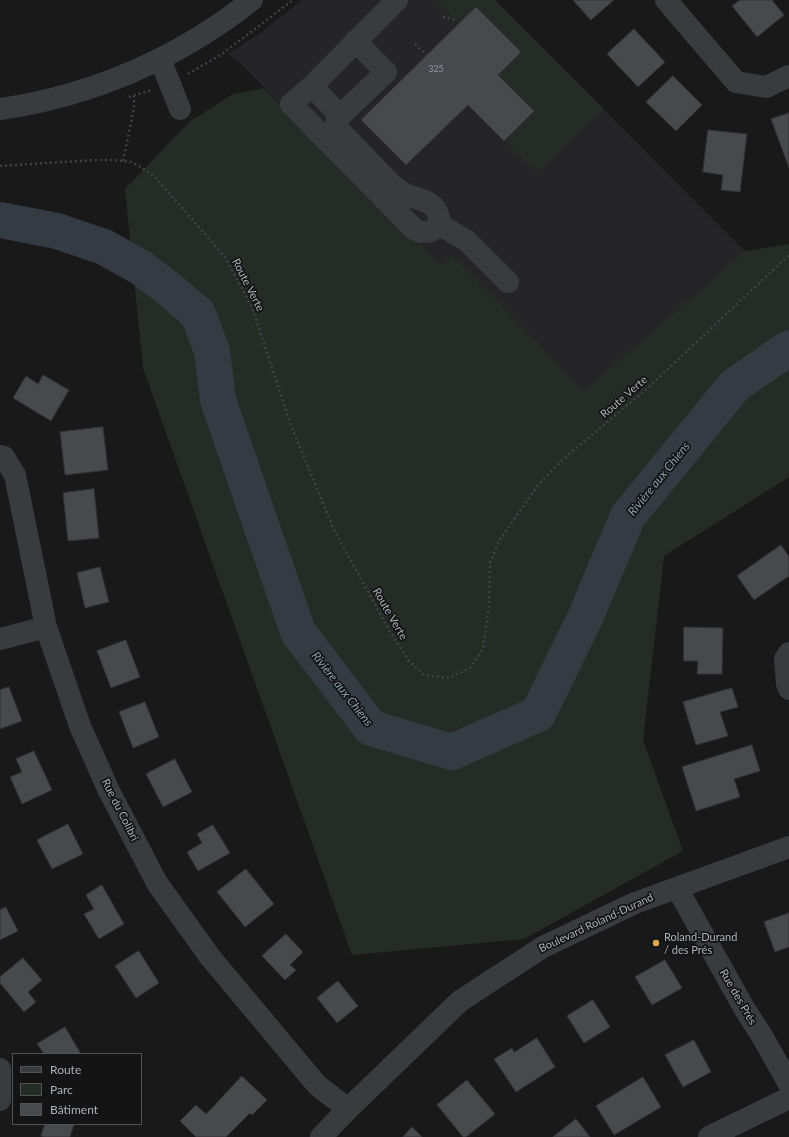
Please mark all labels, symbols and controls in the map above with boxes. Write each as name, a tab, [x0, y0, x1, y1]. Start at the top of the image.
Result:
house number: 325	[428, 64, 444, 74]
street label: Route Verte	[229, 256, 267, 314]
street label: Route Verte	[598, 373, 650, 421]
water label: Rivière aux Chiens	[625, 439, 693, 519]
street label: Route Verte	[370, 586, 410, 642]
water label: Rivière aux Chiens	[308, 649, 376, 729]
street label: Rue du Colibri	[99, 777, 141, 843]
street label: Boulevard Roland-Durand	[537, 891, 655, 955]
place label: Roland-Durand / des Prés	[664, 930, 737, 956]
marker: Roland-Durand / des Prés	[651, 938, 661, 948]
street label: Rue des Prés	[717, 967, 759, 1027]
legend	[12, 1053, 142, 1125]
text: Route	[50, 1062, 81, 1077]
text: Parc	[50, 1082, 73, 1097]
text: Bâtiment	[50, 1102, 98, 1117]

